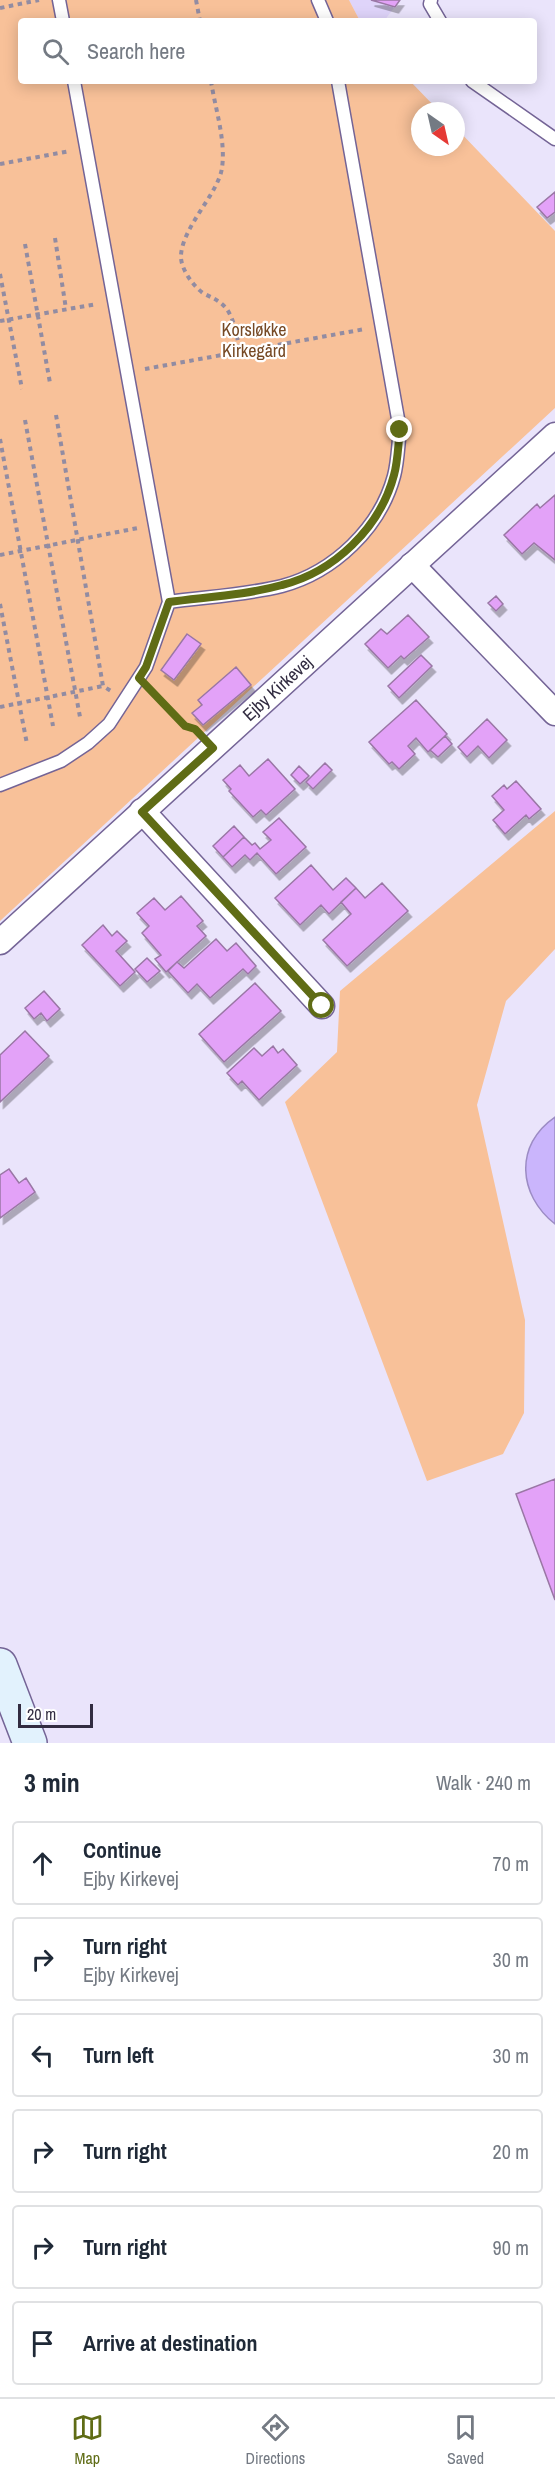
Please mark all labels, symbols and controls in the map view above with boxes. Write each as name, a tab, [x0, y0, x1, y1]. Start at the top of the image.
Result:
search box	[18, 18, 537, 84]
icon: search	[39, 35, 72, 68]
text: Search here	[87, 36, 185, 66]
north arrow	[411, 102, 465, 156]
park label: Korsløkke Kirkegård	[222, 317, 286, 363]
route end	[386, 416, 412, 442]
street label: Ejby Kirkevej	[237, 650, 318, 726]
route start	[308, 992, 334, 1018]
scale bar	[18, 1701, 93, 1728]
text: 20 m	[27, 1703, 56, 1725]
text: 3 min	[24, 1765, 80, 1800]
text: Walk · 240 m	[436, 1769, 531, 1796]
text: Continue	[83, 1835, 161, 1865]
icon: ahead	[26, 1847, 59, 1880]
text: 70 m	[493, 1850, 529, 1877]
text: Ejby Kirkevej	[83, 1865, 179, 1892]
text: Turn right	[83, 1931, 167, 1961]
icon: right	[26, 1943, 59, 1976]
text: 30 m	[493, 1946, 529, 1973]
text: Ejby Kirkevej	[83, 1961, 179, 1988]
icon: left	[26, 2039, 59, 2072]
text: Turn left	[83, 2040, 154, 2070]
text: 30 m	[493, 2042, 529, 2069]
icon: right	[26, 2135, 59, 2168]
text: Turn right	[83, 2136, 167, 2166]
text: 20 m	[493, 2138, 529, 2165]
icon: right	[26, 2231, 59, 2264]
text: Turn right	[83, 2232, 167, 2262]
text: 90 m	[493, 2234, 529, 2261]
icon: arrive	[26, 2327, 59, 2360]
text: Arrive at destination	[83, 2328, 257, 2358]
tab: Map	[71, 2411, 104, 2469]
tab: Directions	[245, 2411, 305, 2469]
tab: Saved	[447, 2411, 484, 2469]

